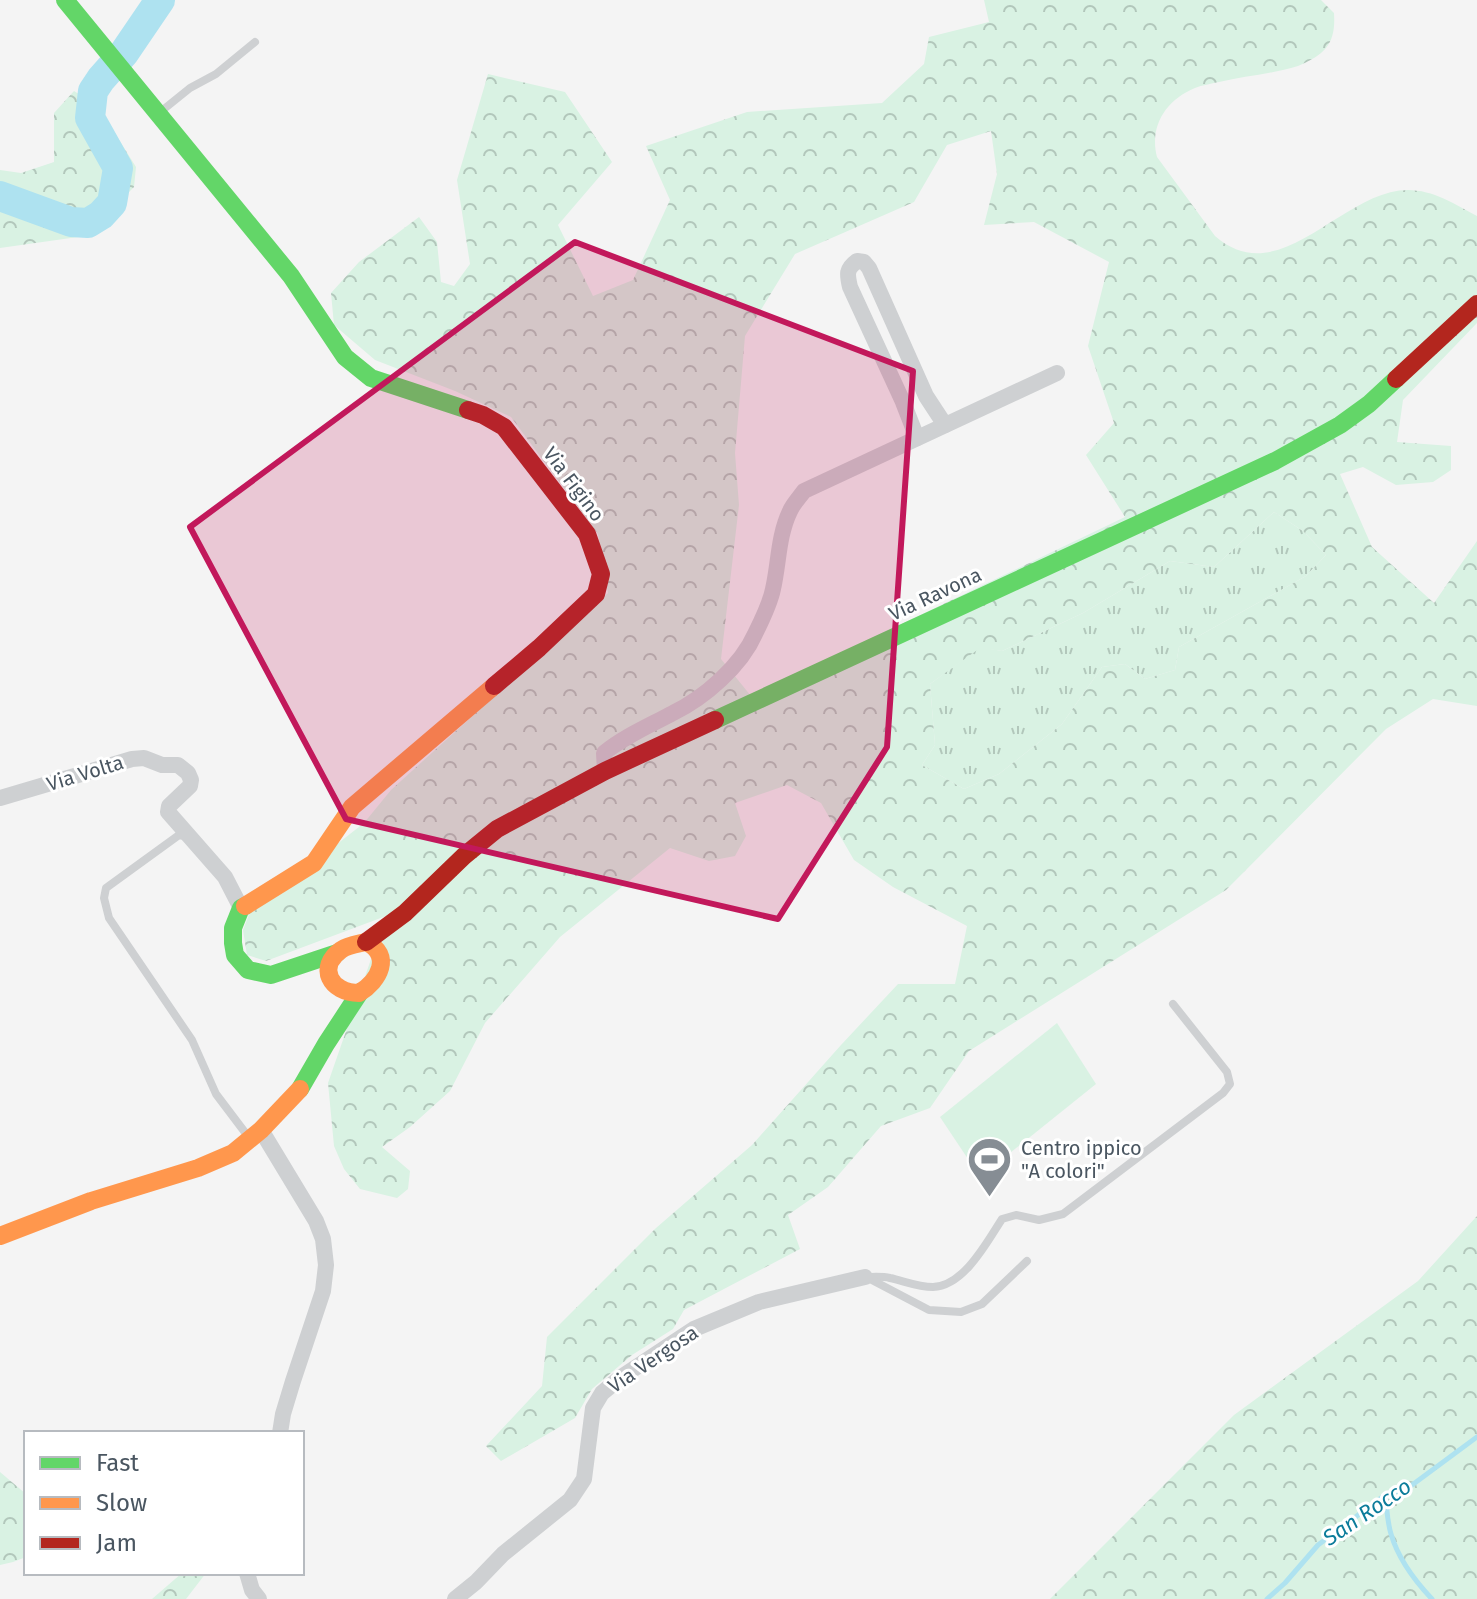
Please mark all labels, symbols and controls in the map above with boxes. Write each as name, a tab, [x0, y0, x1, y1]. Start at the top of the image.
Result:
street label: Via Figino	[538, 442, 610, 526]
street label: Via Ravona	[885, 562, 985, 626]
street label: Via Volta	[44, 750, 126, 796]
sports icon: Centro ippico "A colori"	[966, 1136, 1014, 1199]
place label: Centro ippico "A colori"	[1021, 1136, 1142, 1183]
street label: Via Vergosa	[603, 1320, 703, 1398]
legend	[24, 1431, 304, 1575]
text: Fast	[96, 1449, 139, 1477]
water label: San Rocco	[1317, 1473, 1416, 1552]
text: Slow	[96, 1489, 147, 1517]
text: Jam	[96, 1529, 137, 1557]

